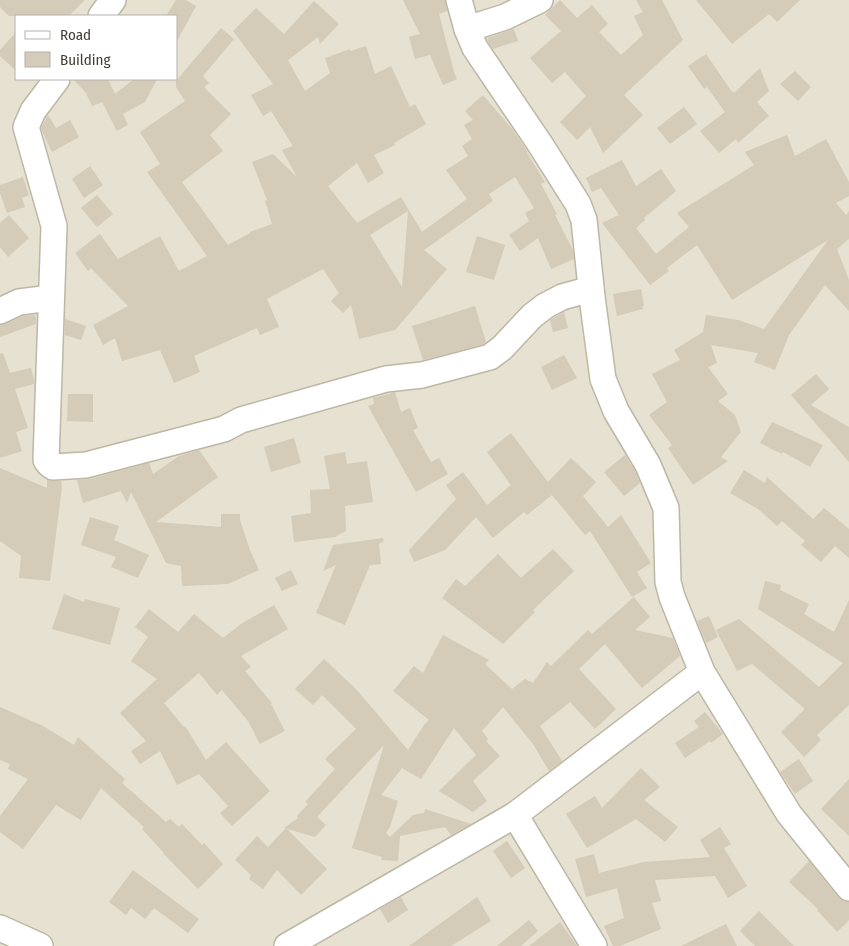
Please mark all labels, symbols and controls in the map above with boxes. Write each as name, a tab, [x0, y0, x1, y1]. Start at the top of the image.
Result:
legend	[15, 15, 178, 80]
text: Road	[60, 26, 91, 44]
text: Building	[60, 51, 111, 69]

